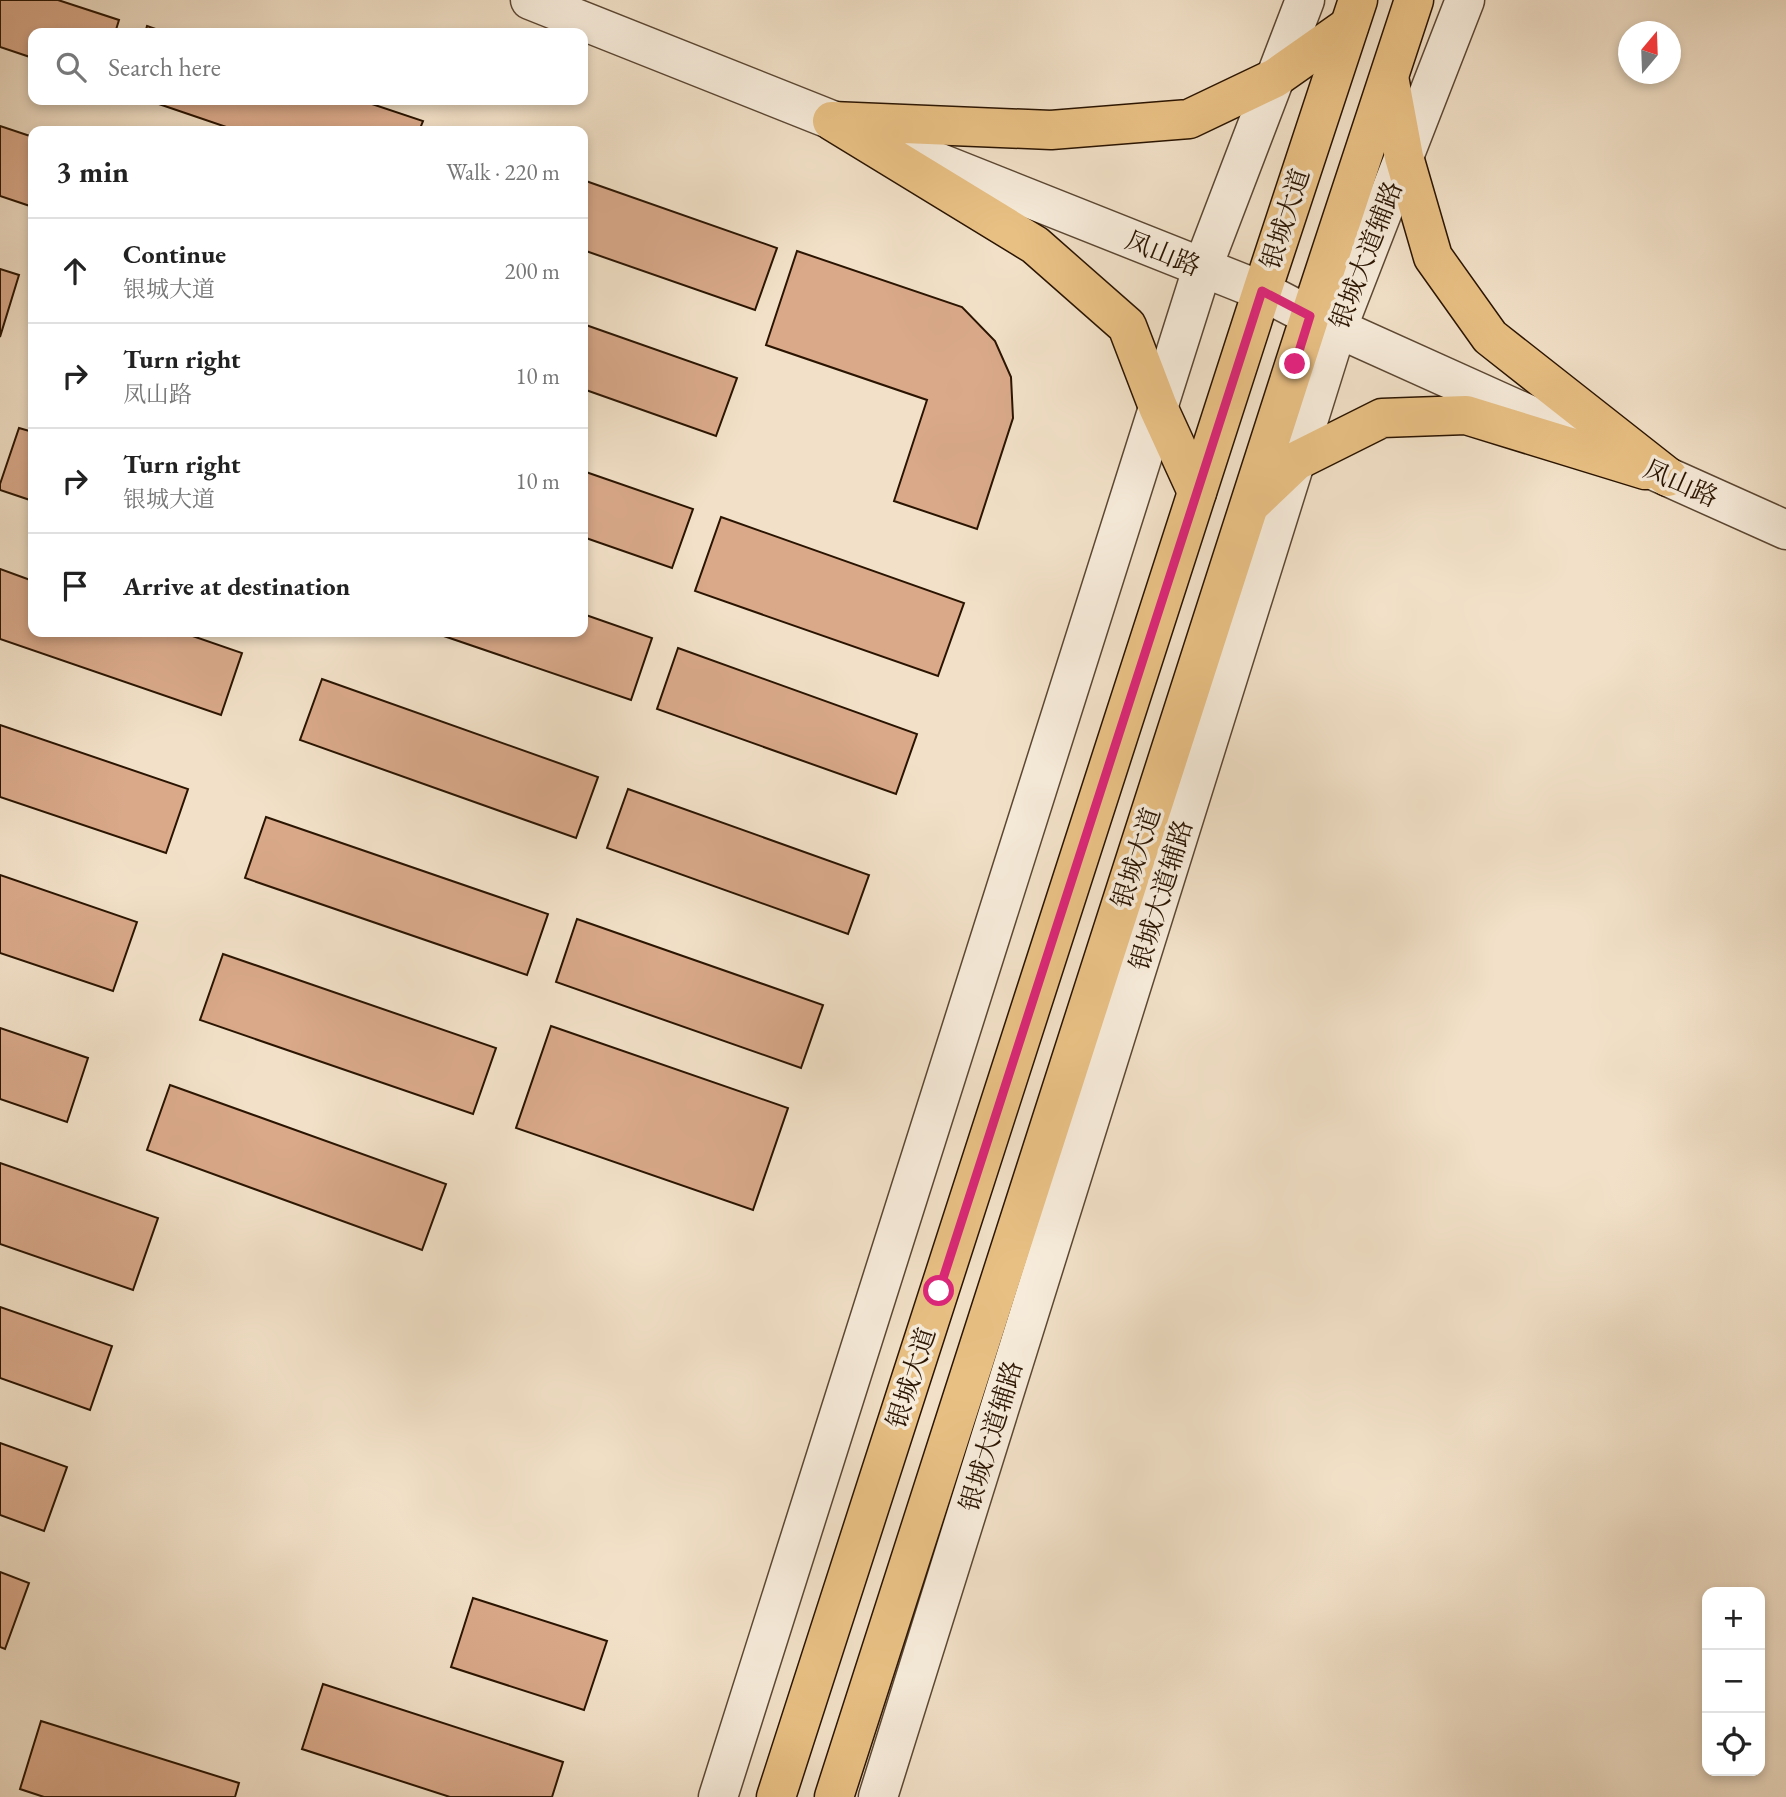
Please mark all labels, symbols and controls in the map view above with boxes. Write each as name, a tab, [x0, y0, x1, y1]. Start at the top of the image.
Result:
north arrow	[1618, 21, 1681, 84]
search box	[28, 28, 588, 105]
icon: search	[52, 48, 90, 86]
text: Search here	[108, 50, 221, 84]
text: 3 min	[56, 152, 129, 191]
text: Walk · 220 m	[446, 157, 560, 187]
street label: 银城大道	[1253, 164, 1317, 274]
street label: 银城大道辅路	[1322, 176, 1410, 334]
street label: 凤山路	[1120, 223, 1206, 283]
text: Continue	[123, 237, 226, 271]
icon: ahead	[56, 252, 94, 290]
text: 200 m	[504, 256, 560, 286]
text: 银城大道	[123, 274, 215, 304]
text: Turn right	[123, 342, 241, 376]
route end	[1279, 348, 1310, 379]
icon: right	[56, 357, 94, 395]
text: 10 m	[515, 361, 560, 391]
text: 凤山路	[123, 379, 192, 409]
text: Turn right	[123, 447, 241, 481]
street label: 凤山路	[1638, 452, 1724, 514]
icon: right	[56, 462, 94, 500]
text: 10 m	[515, 466, 560, 496]
text: 银城大道	[123, 484, 215, 514]
icon: arrive	[56, 567, 94, 605]
text: Arrive at destination	[123, 569, 350, 603]
street label: 银城大道	[1104, 803, 1168, 913]
street label: 银城大道辅路	[1122, 815, 1200, 975]
route start	[923, 1275, 954, 1306]
street label: 银城大道	[879, 1323, 943, 1433]
street label: 银城大道辅路	[952, 1356, 1030, 1516]
map controls	[1702, 1587, 1765, 1776]
button: +	[1702, 1587, 1765, 1650]
button: −	[1702, 1650, 1765, 1713]
button: locate	[1702, 1713, 1765, 1776]

